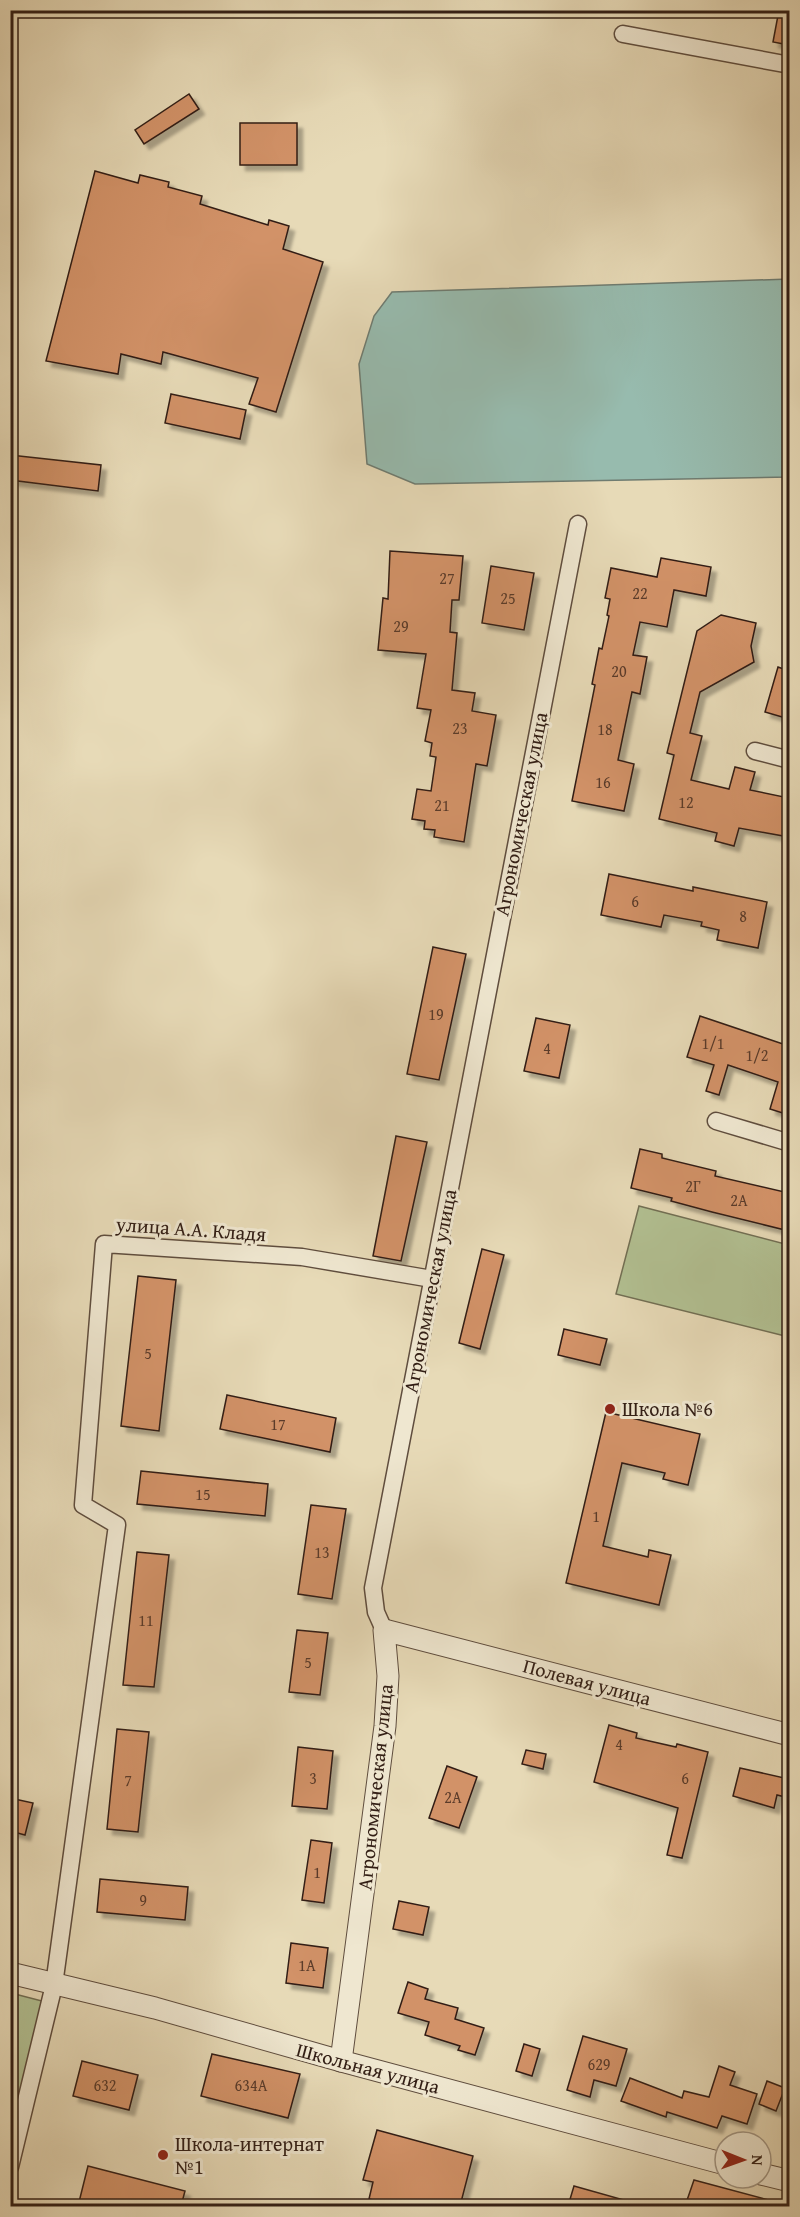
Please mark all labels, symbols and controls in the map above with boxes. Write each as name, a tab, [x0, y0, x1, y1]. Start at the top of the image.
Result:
house number: 27	[439, 566, 455, 590]
house number: 22	[632, 581, 648, 605]
house number: 25	[500, 586, 516, 610]
house number: 29	[393, 614, 409, 638]
house number: 20	[611, 659, 627, 683]
street label: Агрономическая улица	[487, 709, 555, 918]
house number: 23	[452, 716, 468, 740]
house number: 18	[597, 717, 613, 741]
house number: 16	[595, 770, 611, 794]
house number: 12	[678, 790, 694, 814]
house number: 21	[434, 793, 450, 817]
house number: 6	[631, 889, 639, 913]
house number: 8	[739, 904, 747, 928]
house number: 19	[428, 1002, 444, 1026]
house number: 1/1	[702, 1031, 724, 1055]
house number: 4	[543, 1036, 551, 1060]
house number: 1/2	[746, 1043, 768, 1067]
house number: 2Г	[685, 1174, 701, 1198]
street label: Агрономическая улица	[396, 1186, 464, 1395]
house number: 2А	[730, 1188, 748, 1212]
street label: улица А.А. Кладя	[114, 1209, 267, 1248]
house number: 5	[144, 1341, 152, 1365]
place label: Школа №6	[622, 1394, 713, 1423]
marker: Школа №6	[603, 1402, 617, 1416]
house number: 17	[270, 1412, 286, 1436]
house number: 15	[195, 1482, 211, 1506]
house number: 1	[592, 1504, 600, 1528]
house number: 13	[314, 1540, 330, 1564]
house number: 11	[138, 1608, 154, 1632]
house number: 5	[304, 1650, 312, 1674]
street label: Полевая улица	[520, 1651, 655, 1713]
street label: Агрономическая улица	[349, 1682, 400, 1891]
house number: 4	[615, 1732, 623, 1756]
house number: 3	[309, 1766, 317, 1790]
house number: 6	[681, 1766, 689, 1790]
house number: 7	[124, 1768, 132, 1792]
house number: 2А	[444, 1785, 462, 1809]
house number: 1	[313, 1860, 321, 1884]
house number: 9	[139, 1888, 147, 1912]
house number: 1А	[298, 1953, 316, 1977]
street label: Школьная улица	[293, 2034, 444, 2101]
house number: 629	[587, 2052, 611, 2076]
house number: 632	[93, 2073, 117, 2097]
house number: 634А	[235, 2073, 268, 2097]
place label: Школа-интернат №1	[175, 2129, 324, 2181]
north arrow	[713, 2130, 773, 2190]
marker: Школа-интернат №1	[156, 2148, 170, 2162]
text: N	[746, 2155, 770, 2166]

